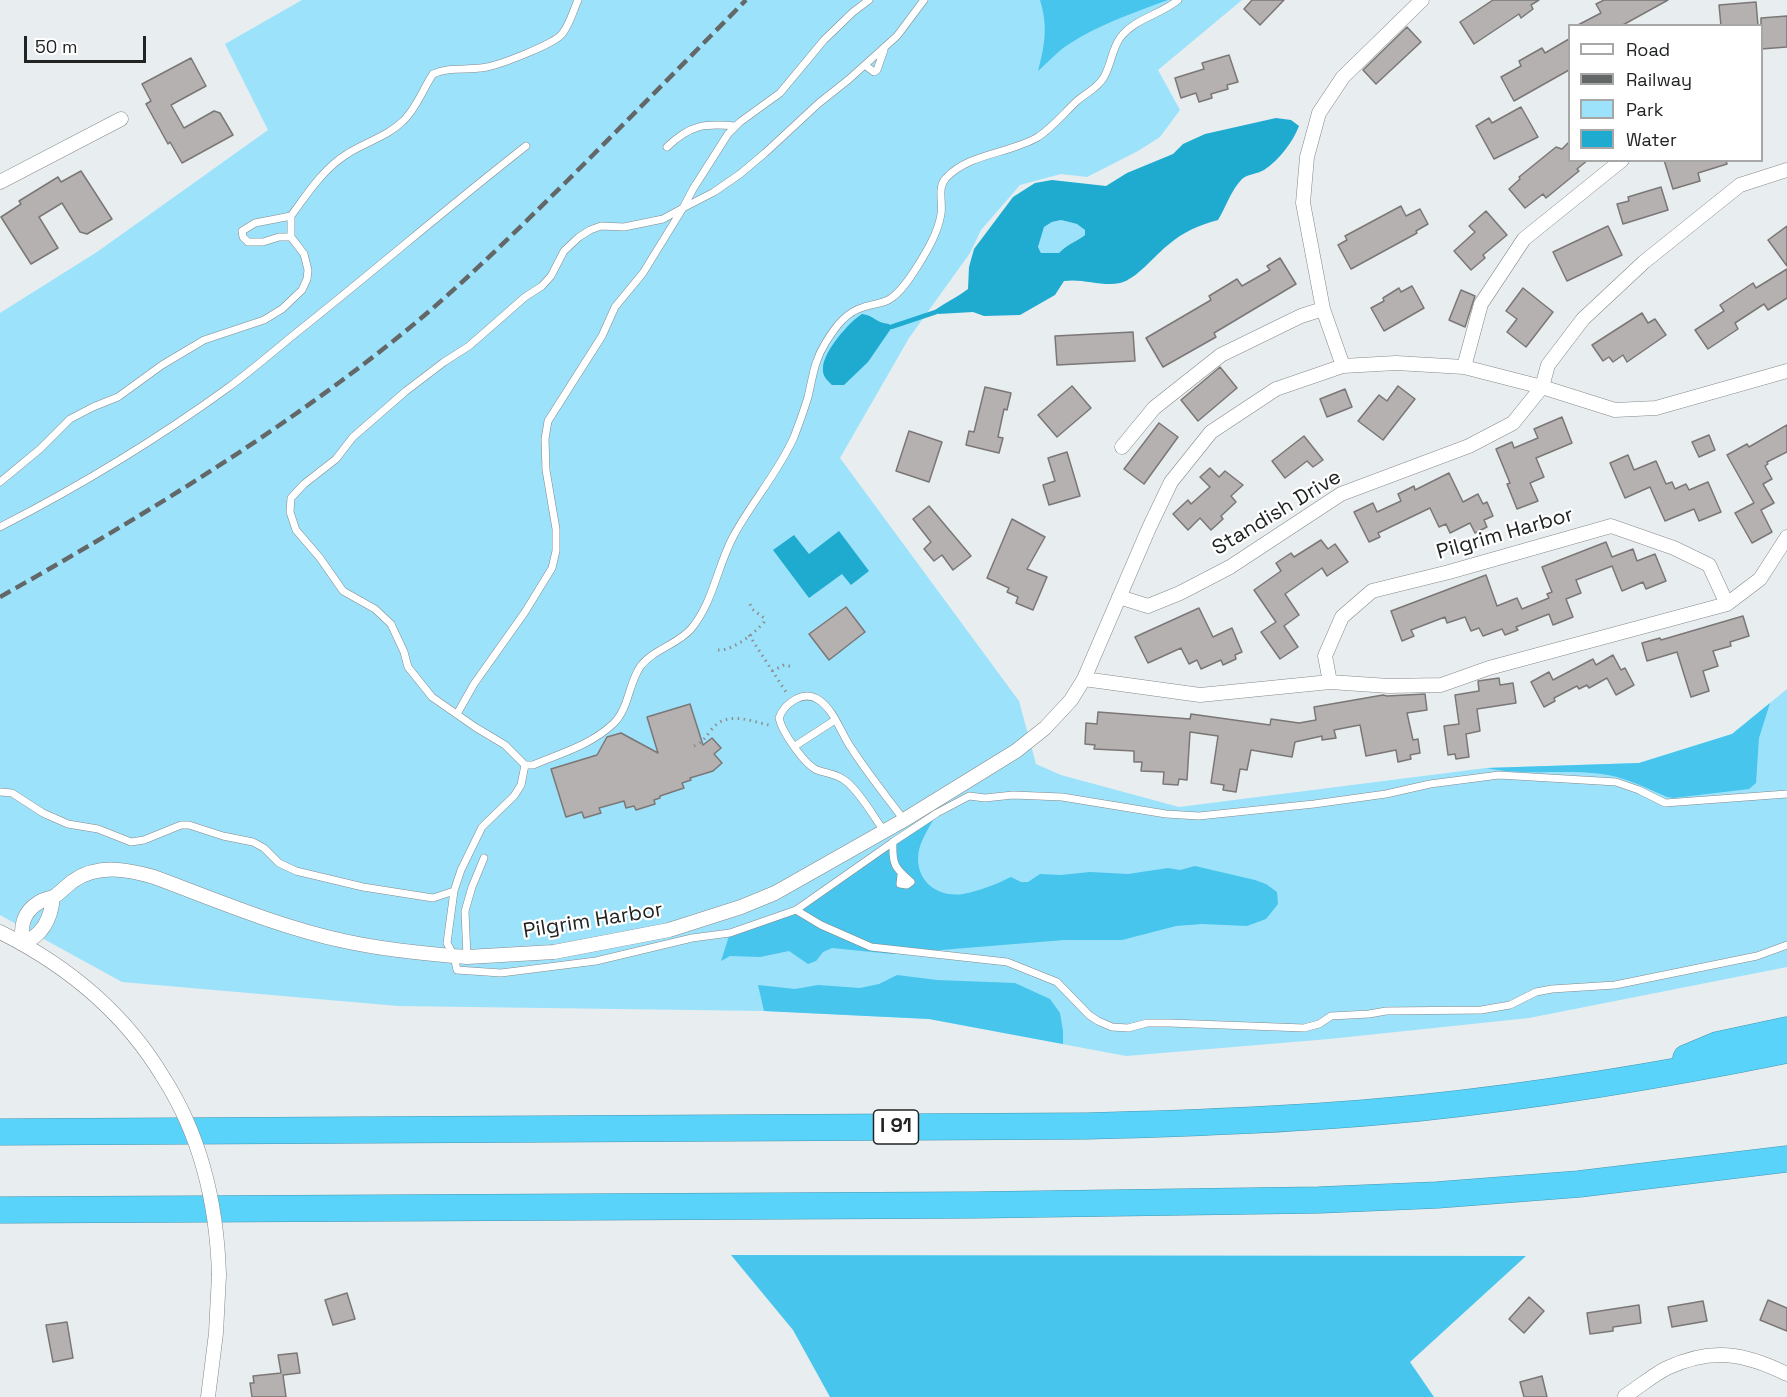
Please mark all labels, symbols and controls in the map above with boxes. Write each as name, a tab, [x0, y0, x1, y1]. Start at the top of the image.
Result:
scale bar	[27, 24, 148, 62]
legend	[1568, 24, 1763, 162]
text: 50 m	[35, 35, 77, 58]
text: Road	[1626, 38, 1670, 61]
text: Railway	[1626, 68, 1692, 91]
text: Park	[1626, 98, 1663, 121]
text: Water	[1626, 128, 1677, 151]
street label: Standish Drive	[1208, 465, 1346, 561]
street label: Pilgrim Harbor	[1434, 502, 1576, 566]
street label: Pilgrim Harbor	[521, 898, 665, 944]
road number: I 91	[874, 1110, 918, 1144]

